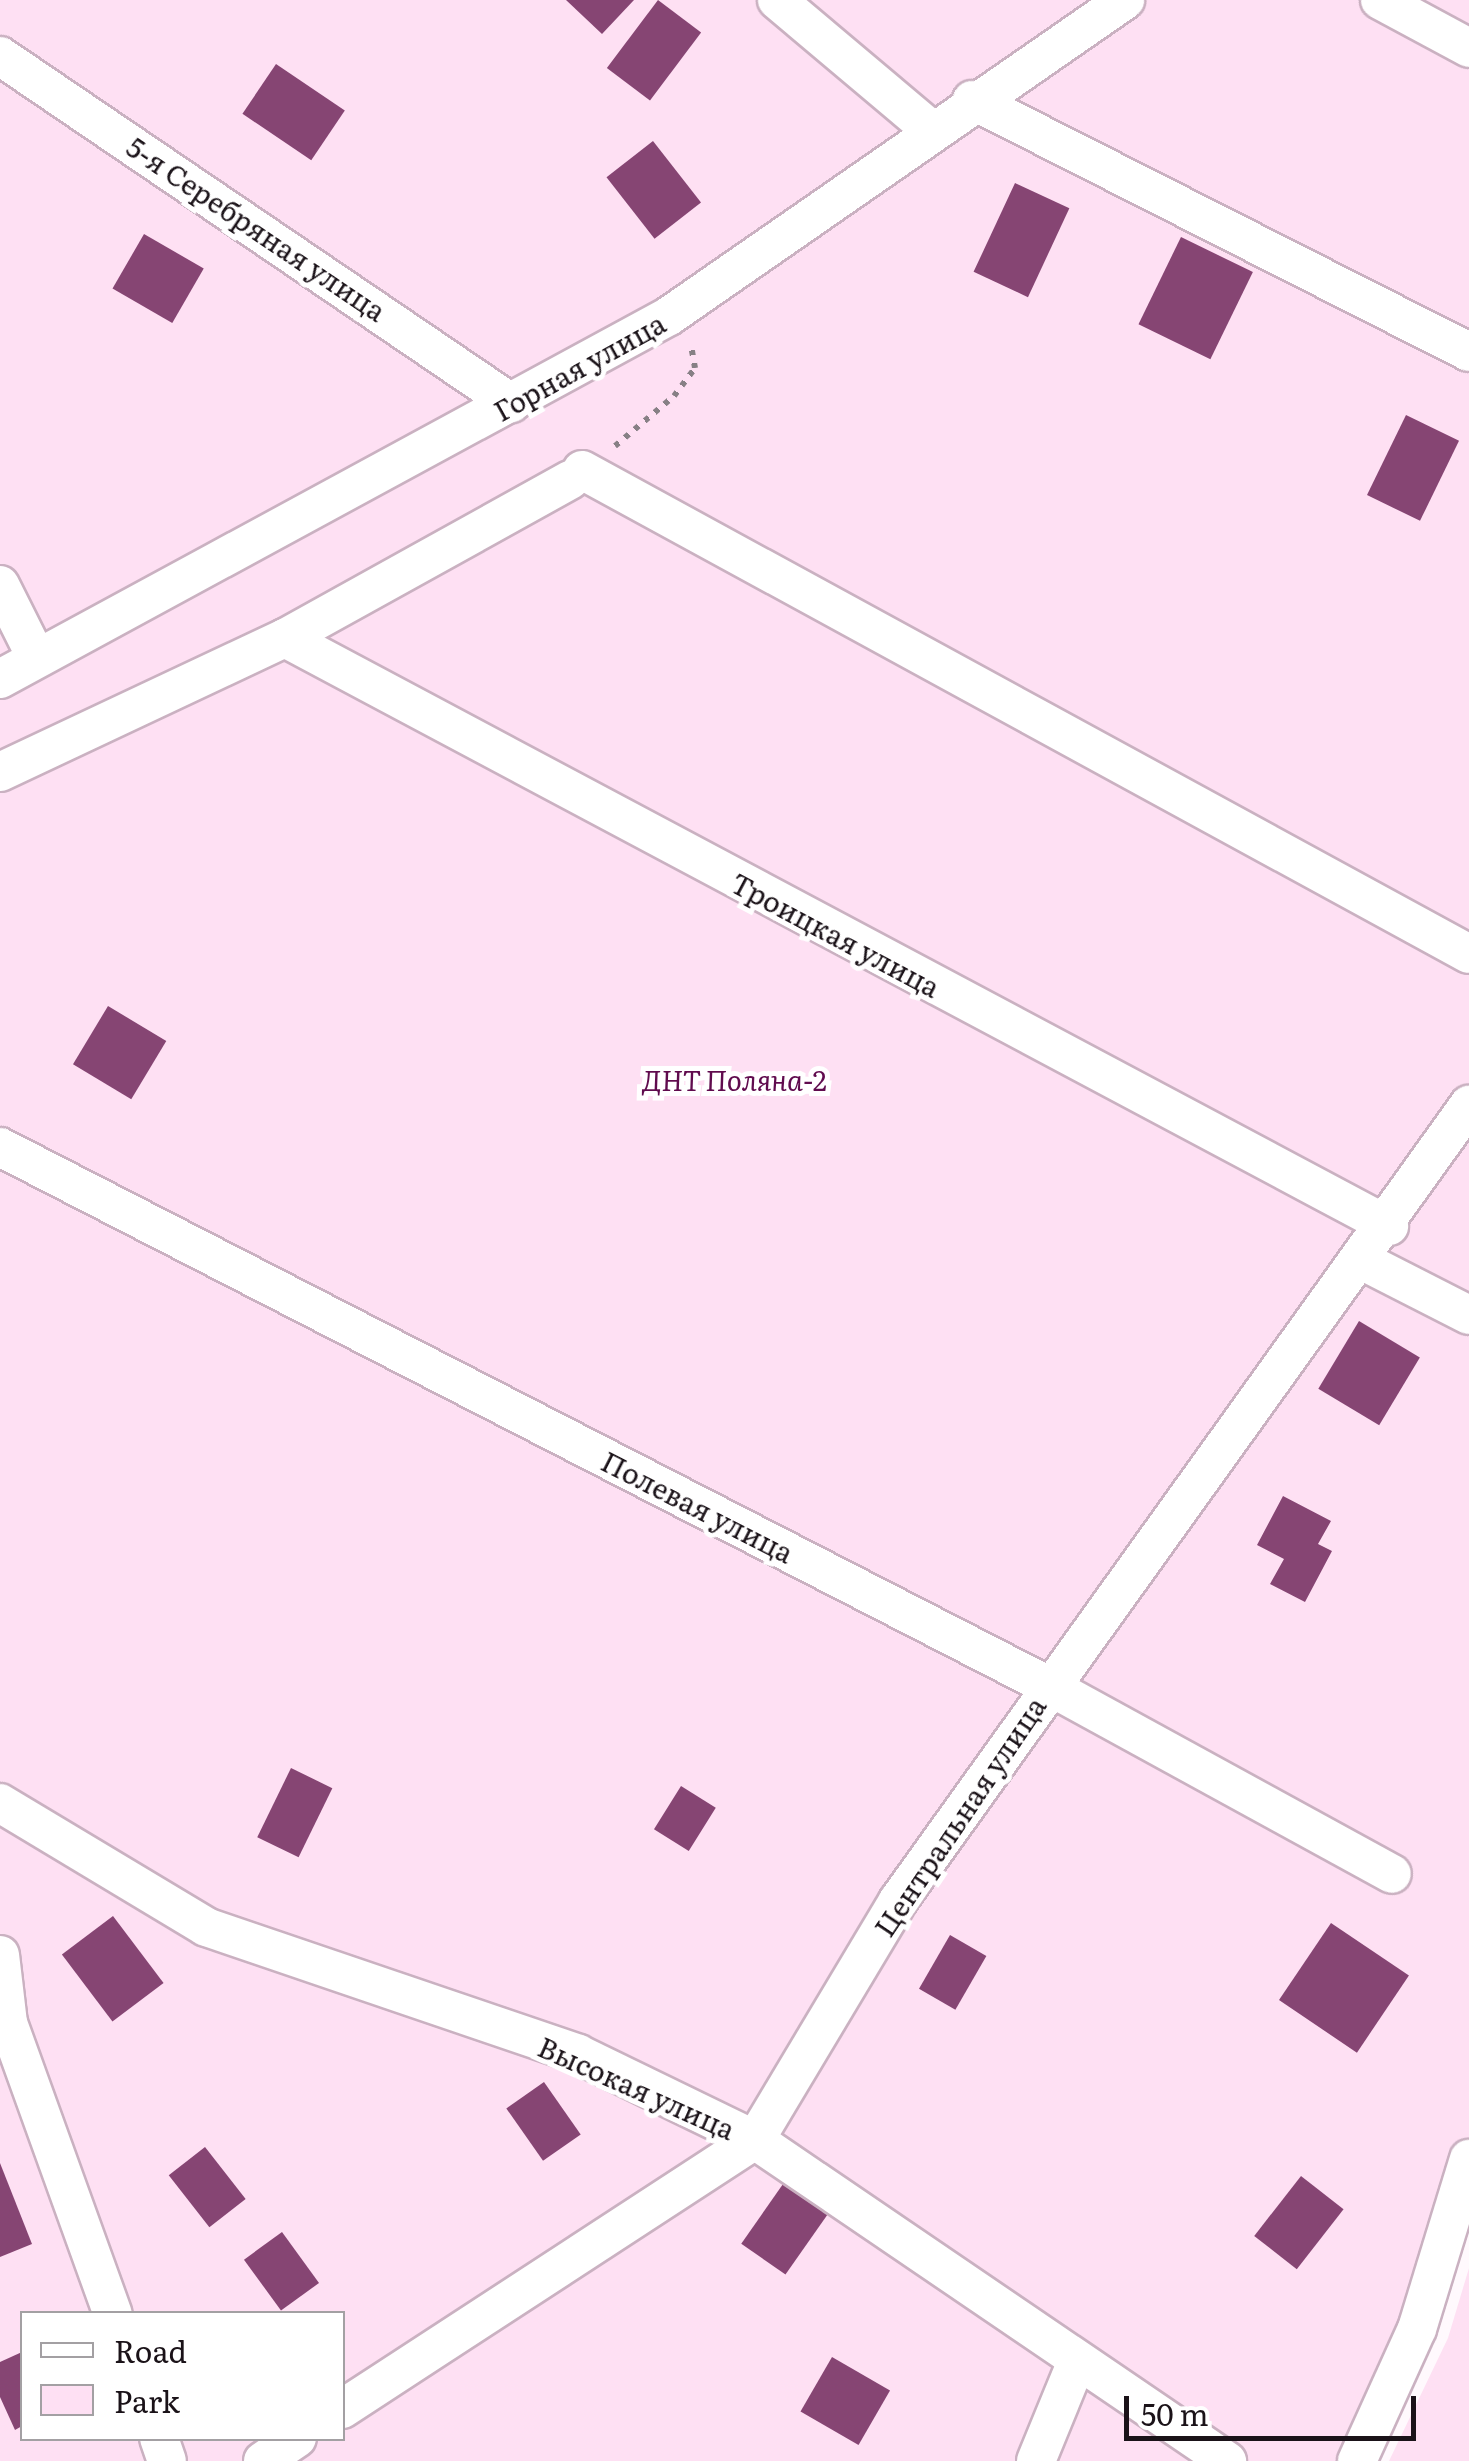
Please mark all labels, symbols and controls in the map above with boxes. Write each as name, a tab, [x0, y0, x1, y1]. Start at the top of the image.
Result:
street label: 5-я Серебряная улица	[121, 129, 393, 327]
street label: Горная улица	[487, 305, 671, 427]
street label: Троицкая улица	[726, 865, 946, 1003]
park label: ДНТ Поляна-2	[641, 1062, 827, 1096]
street label: Полевая улица	[596, 1443, 800, 1569]
street label: Центральная улица	[866, 1690, 1052, 1942]
street label: Высокая улица	[533, 2029, 741, 2145]
legend	[20, 2311, 345, 2441]
text: Road	[114, 2328, 187, 2372]
scale bar	[1129, 2376, 1422, 2438]
text: Park	[114, 2378, 180, 2422]
text: 50 m	[1141, 2391, 1209, 2435]

